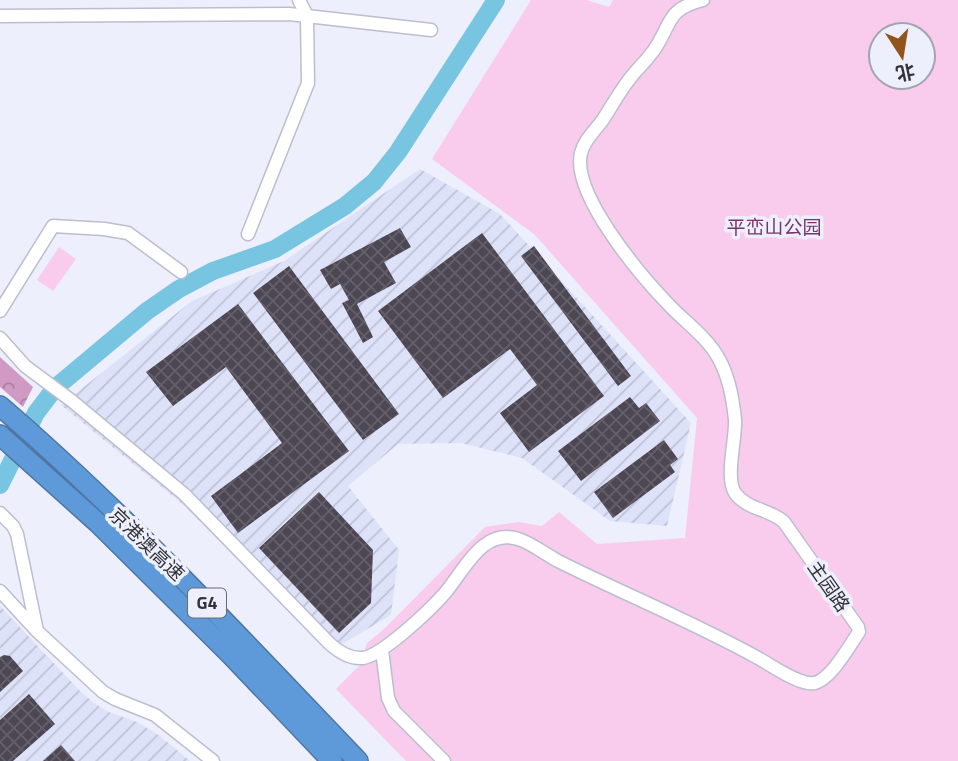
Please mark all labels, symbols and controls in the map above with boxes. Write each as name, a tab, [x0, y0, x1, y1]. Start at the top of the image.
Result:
north arrow	[867, 21, 937, 91]
text: 北	[893, 57, 918, 89]
park label: 平峦山公园	[726, 212, 822, 241]
street label: 京港澳高速	[103, 500, 192, 587]
street label: 主园路	[801, 554, 858, 617]
road number: G4	[188, 588, 226, 618]

